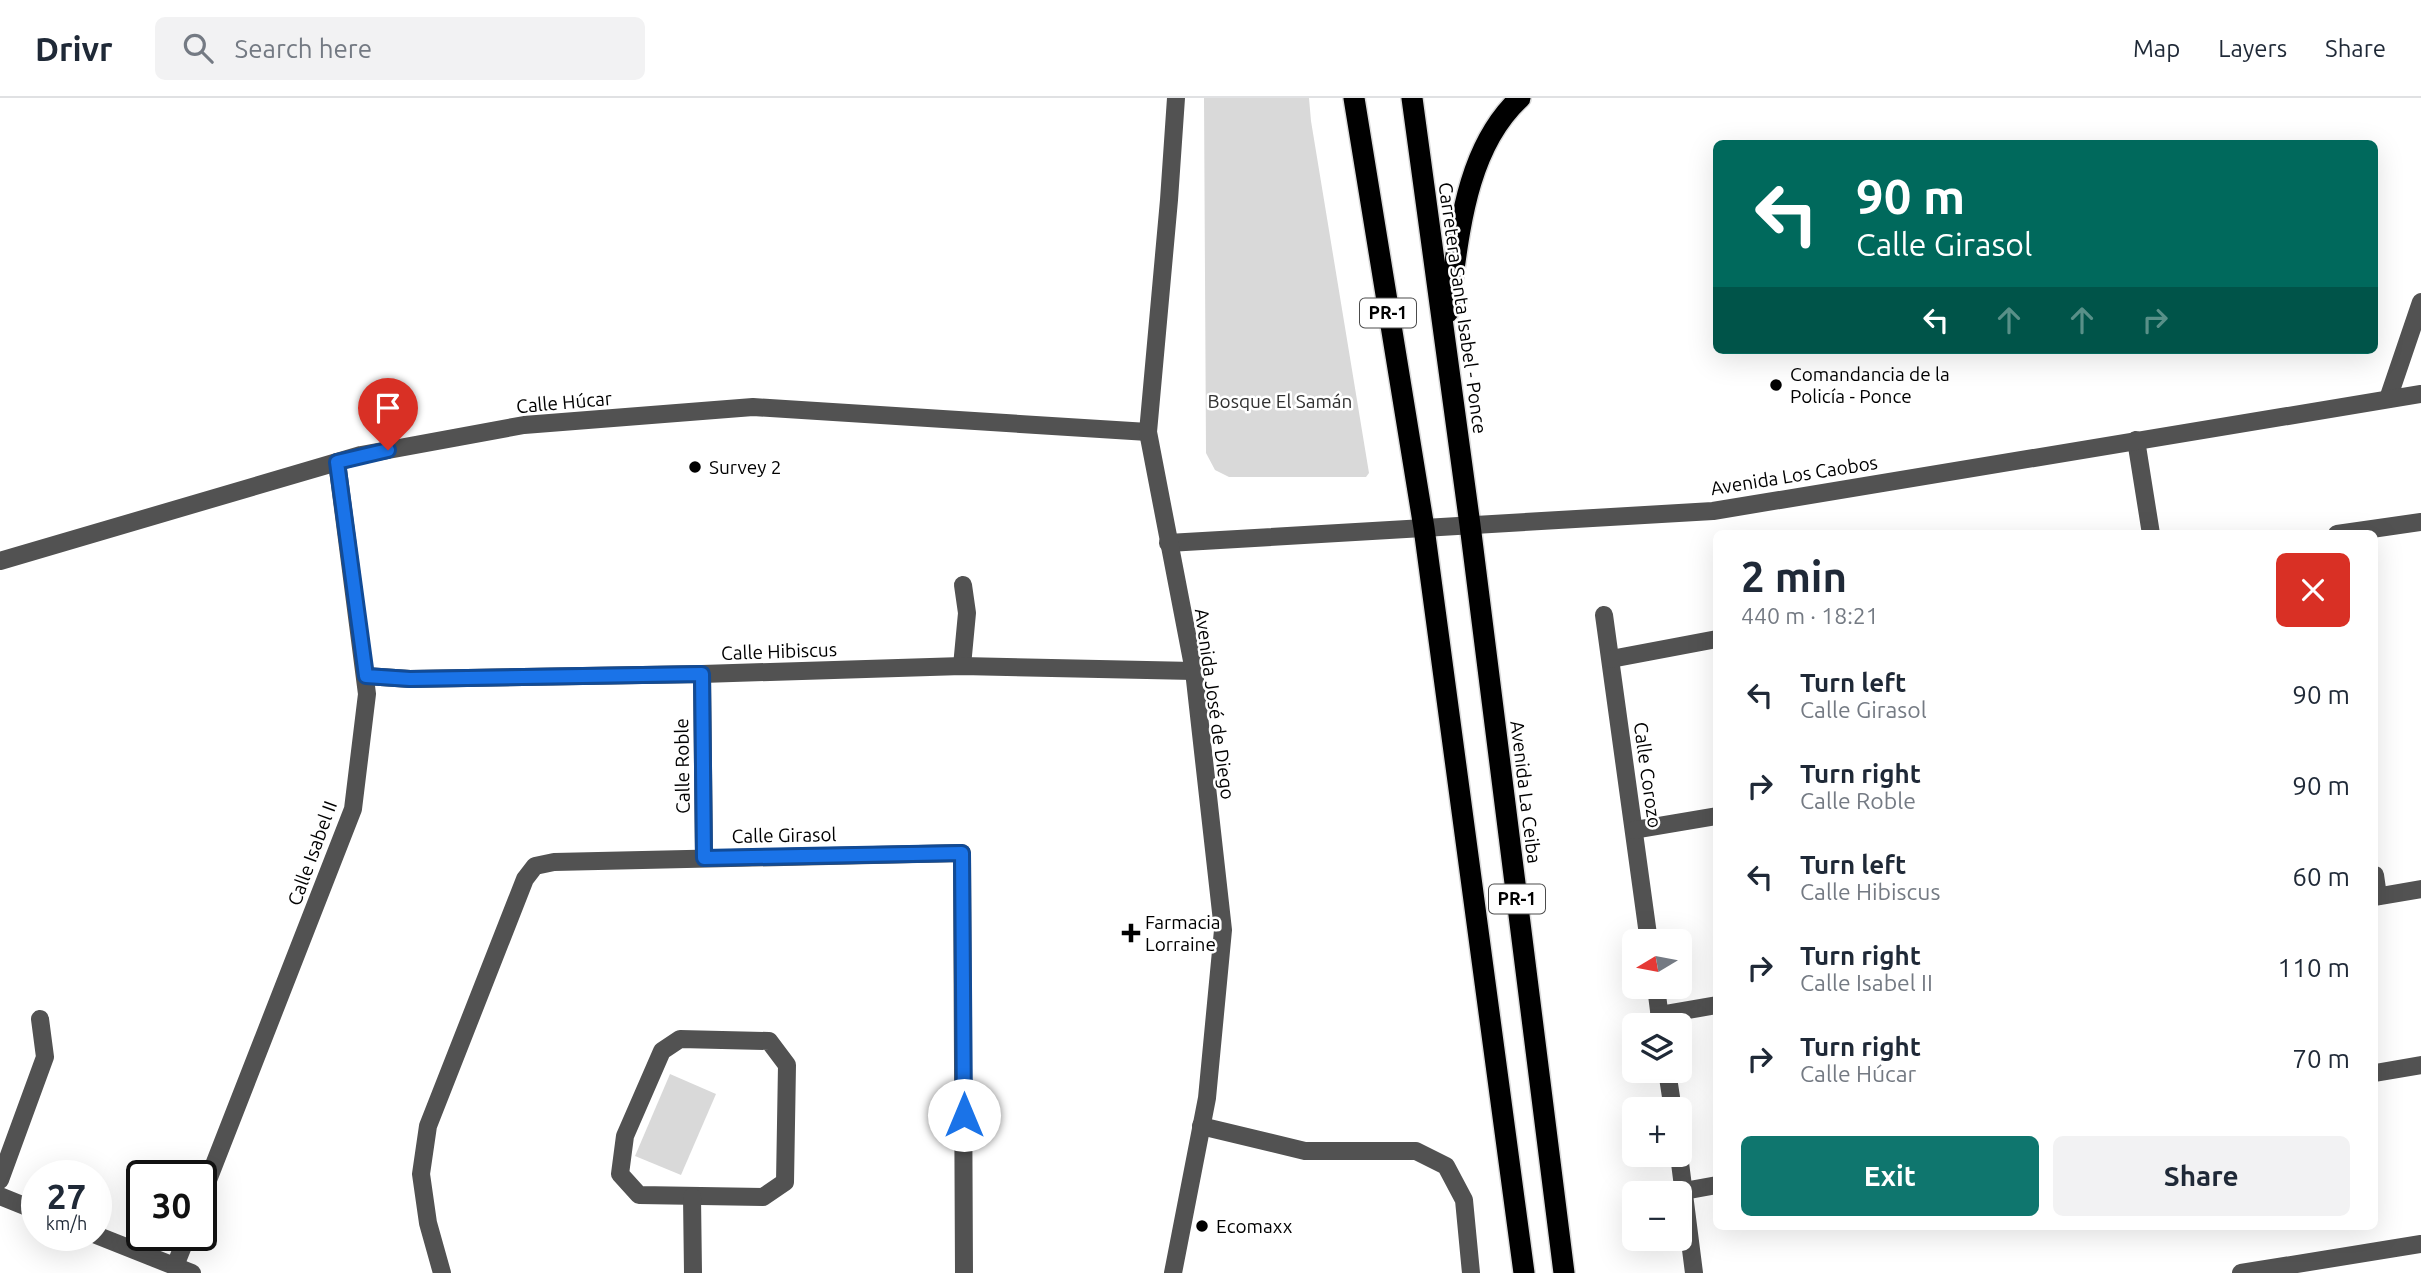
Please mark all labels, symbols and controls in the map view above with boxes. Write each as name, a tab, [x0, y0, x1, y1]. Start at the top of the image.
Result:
search box	[155, 17, 645, 80]
icon: search	[179, 29, 217, 67]
text: Drivr	[35, 30, 113, 67]
text: Search here	[235, 34, 372, 63]
text: Map	[2133, 35, 2180, 62]
text: Layers	[2218, 35, 2287, 62]
text: Share	[2325, 35, 2386, 62]
icon: left	[1741, 168, 1832, 259]
text: 90 m	[1856, 168, 1965, 223]
street label: Carretera Santa Isabel - Ponce	[1434, 181, 1492, 435]
text: Calle Girasol	[1856, 226, 2032, 262]
road number: PR-1	[1360, 298, 1416, 328]
icon: left	[1917, 301, 1955, 339]
icon: ahead	[1990, 301, 2028, 339]
icon: ahead	[2063, 301, 2101, 339]
icon: right	[2136, 301, 2174, 339]
place label: Comandancia de la Policía - Ponce	[1790, 363, 1950, 407]
marker: Comandancia de la Policía - Ponce	[1768, 377, 1784, 393]
pin	[358, 378, 418, 450]
street label: Calle Húcar	[515, 387, 613, 417]
icon: arrive	[369, 389, 407, 427]
park label: Bosque El Samán	[1208, 390, 1352, 412]
street label: Avenida Los Caobos	[1709, 451, 1879, 499]
place label: Survey 2	[709, 456, 781, 478]
marker: Survey 2	[687, 459, 703, 475]
text: 2 min	[1741, 553, 1847, 600]
button: close	[2276, 553, 2350, 627]
text: 440 m · 18:21	[1741, 603, 1879, 628]
street label: Avenida José de Diego	[1191, 607, 1239, 801]
street label: Calle Hibiscus	[721, 638, 837, 664]
text: Turn left	[1800, 668, 1906, 697]
icon: left	[1741, 676, 1779, 714]
text: 90 m	[2292, 680, 2350, 709]
text: Calle Girasol	[1800, 697, 1927, 722]
street label: Calle Roble	[670, 718, 694, 814]
street label: Avenida La Ceiba	[1506, 719, 1546, 865]
street label: Calle Corozo	[1630, 721, 1666, 829]
text: Turn right	[1800, 759, 1921, 788]
icon: right	[1741, 767, 1779, 805]
text: 90 m	[2292, 771, 2350, 800]
text: Calle Roble	[1800, 788, 1916, 813]
street label: Calle Isabel II	[283, 798, 341, 908]
street label: Calle Girasol	[731, 823, 837, 847]
text: Turn left	[1800, 850, 1906, 879]
icon: left	[1741, 858, 1779, 896]
text: 60 m	[2292, 862, 2350, 891]
text: Calle Hibiscus	[1800, 879, 1940, 904]
road number: PR-1	[1489, 884, 1545, 914]
place label: Farmacia Lorraine	[1145, 911, 1221, 955]
marker: Farmacia Lorraine	[1123, 925, 1139, 941]
north arrow	[1622, 929, 1692, 999]
map controls	[1622, 929, 1692, 1251]
text: Turn right	[1800, 941, 1921, 970]
icon: right	[1741, 949, 1779, 987]
text: 110 m	[2278, 953, 2350, 982]
text: Calle Isabel II	[1800, 970, 1933, 995]
button: layers	[1622, 1013, 1692, 1083]
text: Turn right	[1800, 1032, 1921, 1061]
icon: right	[1741, 1040, 1779, 1078]
text: 70 m	[2292, 1044, 2350, 1073]
text: Calle Húcar	[1800, 1061, 1916, 1086]
position arrow	[927, 1078, 1001, 1152]
button: +	[1622, 1097, 1692, 1167]
button: Exit	[1741, 1136, 2039, 1216]
button: Share	[2053, 1136, 2350, 1216]
speed limit sign: 30	[126, 1160, 217, 1251]
text: 27	[47, 1176, 86, 1216]
button: −	[1622, 1181, 1692, 1251]
text: km/h	[46, 1213, 87, 1233]
place label: Ecomaxx	[1216, 1215, 1293, 1237]
marker: Ecomaxx	[1194, 1218, 1210, 1234]

